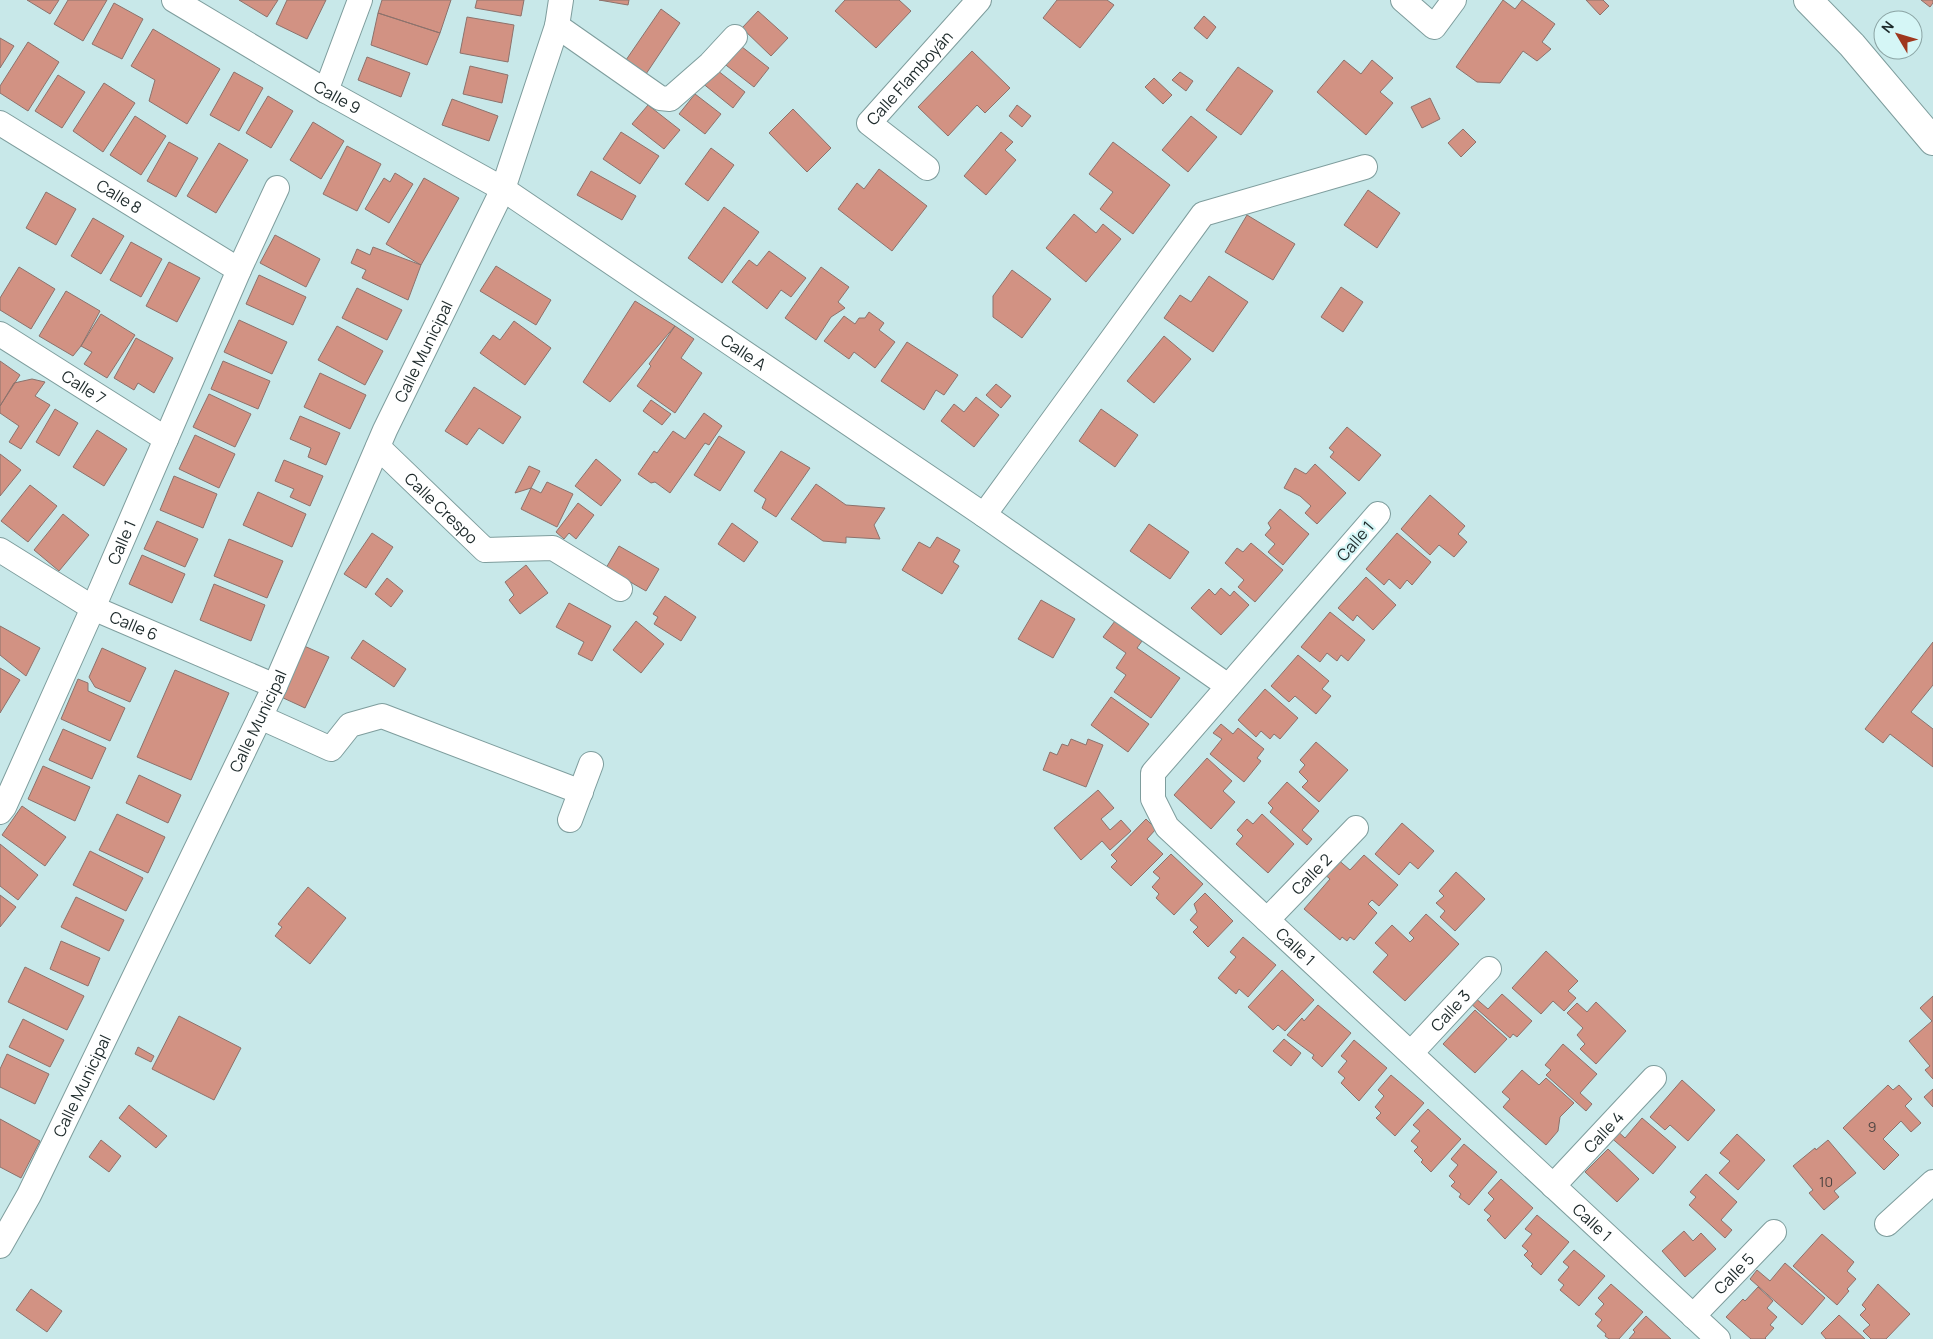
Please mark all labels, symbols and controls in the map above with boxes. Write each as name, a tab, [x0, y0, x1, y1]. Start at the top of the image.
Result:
north arrow	[1873, 10, 1923, 60]
text: N	[1877, 17, 1898, 37]
street label: Calle Flamboyán	[861, 26, 958, 130]
street label: Calle 9	[310, 75, 365, 119]
street label: Calle 8	[92, 174, 146, 219]
street label: Calle Municipal	[389, 297, 458, 406]
street label: Calle A	[716, 329, 771, 375]
street label: Calle 7	[57, 365, 110, 409]
street label: Calle Crespo	[400, 467, 483, 549]
street label: Calle 1	[102, 516, 141, 568]
street label: Calle 1	[1331, 516, 1379, 566]
street label: Calle 6	[106, 605, 161, 646]
street label: Calle Municipal	[224, 666, 292, 776]
street label: Calle 2	[1286, 849, 1337, 899]
street label: Calle 1	[1271, 923, 1320, 970]
street label: Calle 3	[1426, 985, 1475, 1036]
street label: Calle Municipal	[48, 1031, 116, 1141]
street label: Calle 4	[1578, 1106, 1629, 1158]
house number: 9	[1868, 1117, 1876, 1136]
house number: 10	[1819, 1172, 1833, 1191]
street label: Calle 1	[1568, 1198, 1617, 1246]
street label: Calle 5	[1709, 1248, 1759, 1299]

